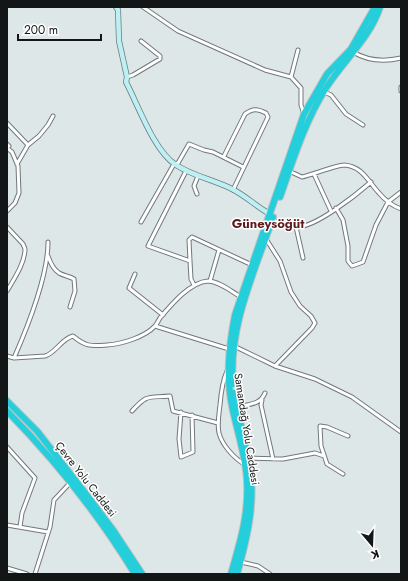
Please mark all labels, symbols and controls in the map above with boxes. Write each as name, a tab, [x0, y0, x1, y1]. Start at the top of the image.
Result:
scale bar	[18, 16, 101, 42]
text: 200 m	[24, 21, 58, 39]
district label: Güneysöğüt	[232, 214, 305, 233]
street label: Samandağ Yolu Caddesi	[230, 372, 264, 486]
street label: Çevre Yolu Caddesi	[52, 438, 121, 520]
north arrow	[352, 525, 392, 565]
text: K	[369, 546, 382, 563]

